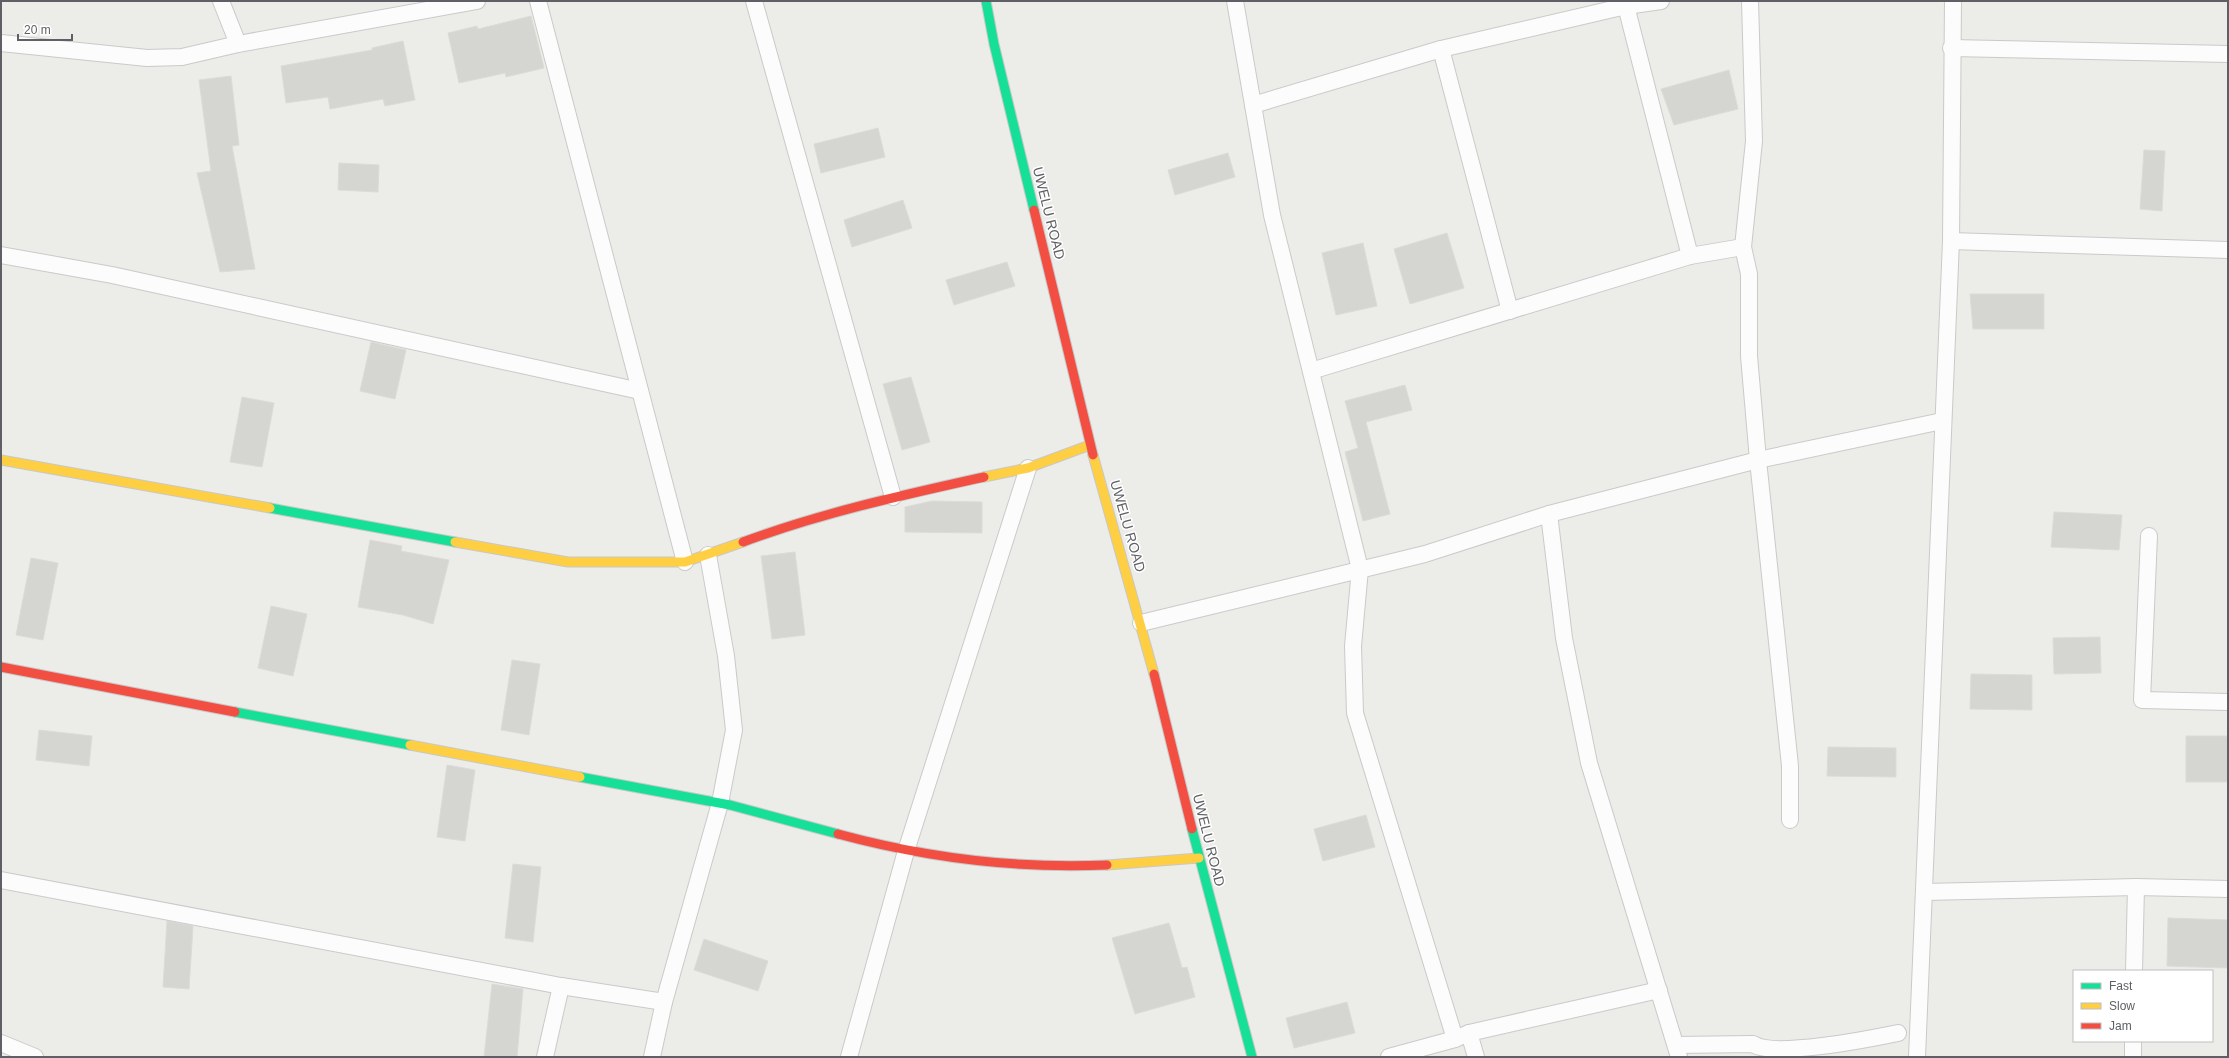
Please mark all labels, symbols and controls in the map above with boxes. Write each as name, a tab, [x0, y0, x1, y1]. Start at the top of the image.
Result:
scale bar	[18, 16, 72, 42]
text: 20 m	[24, 23, 51, 37]
street label: UWELU ROAD	[1030, 165, 1068, 261]
street label: UWELU ROAD	[1107, 478, 1149, 574]
street label: UWELU ROAD	[1190, 792, 1228, 888]
legend	[2073, 970, 2213, 1042]
text: Fast	[2109, 979, 2133, 993]
text: Slow	[2109, 999, 2135, 1013]
text: Jam	[2109, 1019, 2132, 1033]

